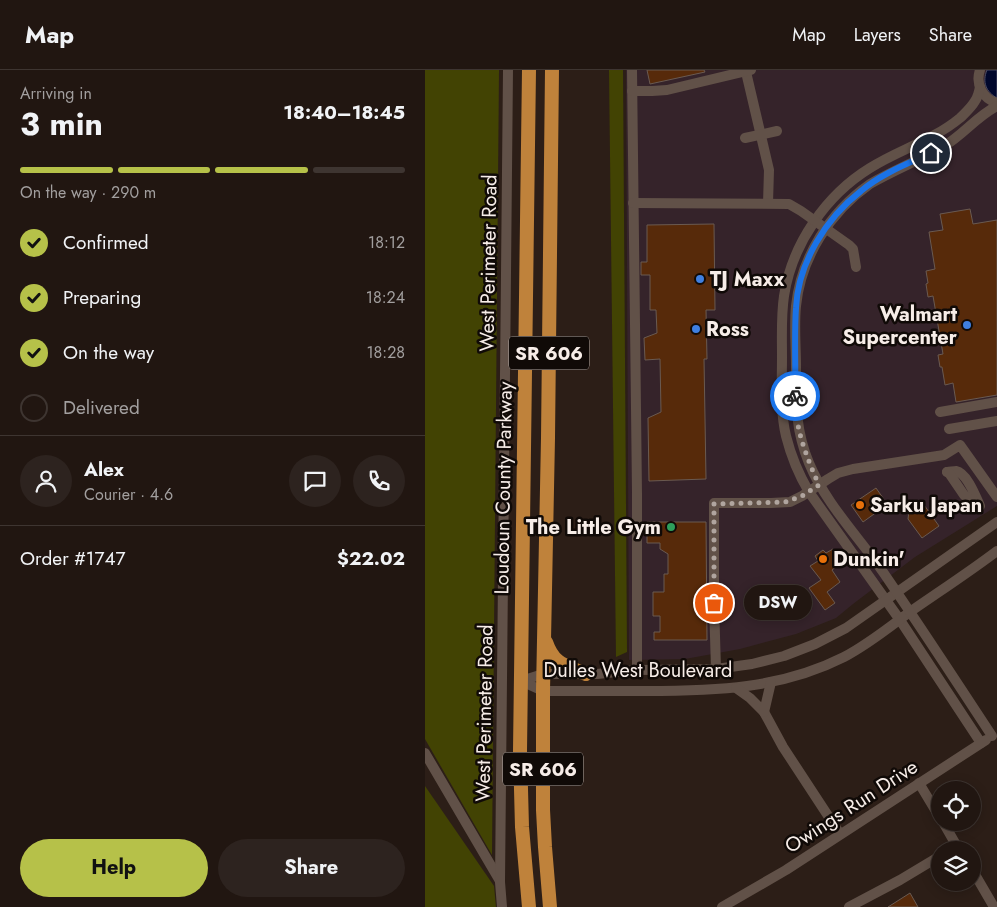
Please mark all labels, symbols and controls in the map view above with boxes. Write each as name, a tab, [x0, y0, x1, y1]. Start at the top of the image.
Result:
text: Map	[25, 17, 74, 52]
text: Map	[792, 22, 826, 48]
text: Layers	[854, 22, 901, 48]
text: Share	[929, 22, 972, 48]
text: Arriving in	[20, 82, 92, 105]
text: 18:40–18:45	[283, 99, 405, 126]
text: 3 min	[20, 101, 103, 147]
pin	[910, 132, 952, 174]
icon: home	[917, 139, 945, 167]
street label: West Perimeter Road	[472, 174, 505, 352]
text: On the way · 290 m	[20, 181, 156, 204]
icon: check	[20, 229, 48, 257]
text: Confirmed	[63, 229, 149, 256]
text: 18:12	[368, 231, 405, 254]
place label: TJ Maxx	[710, 265, 785, 294]
marker: TJ Maxx	[694, 273, 706, 285]
icon: check	[20, 284, 48, 312]
text: Preparing	[63, 284, 141, 311]
text: 18:24	[366, 286, 405, 309]
place label: Walmart Supercenter	[842, 300, 958, 352]
place label: Ross	[706, 315, 749, 344]
marker: Walmart Supercenter	[961, 319, 973, 331]
marker: Ross	[690, 323, 702, 335]
road number: SR 606	[509, 336, 589, 370]
icon: check	[20, 339, 48, 367]
text: On the way	[63, 339, 154, 366]
text: 18:28	[366, 341, 405, 364]
courier	[770, 371, 820, 421]
street label: Loudoun County Parkway	[487, 381, 520, 595]
icon: bike	[781, 382, 809, 410]
text: Delivered	[63, 394, 140, 421]
button: person	[20, 455, 72, 507]
button: chat	[289, 455, 341, 507]
button: phone	[353, 455, 405, 507]
text: Alex	[84, 456, 124, 483]
text: Courier · 4.6	[84, 483, 173, 506]
place label: Sarku Japan	[870, 491, 982, 520]
marker: Sarku Japan	[854, 499, 866, 511]
place label: The Little Gym	[526, 513, 661, 542]
marker: The Little Gym	[665, 521, 677, 533]
text: Order #1747	[20, 545, 125, 572]
text: $22.02	[337, 545, 405, 572]
place label: Dunkin'	[833, 545, 905, 574]
marker: Dunkin'	[817, 553, 829, 565]
pin	[693, 582, 735, 624]
callout: DSW	[744, 586, 811, 620]
icon: bag	[700, 589, 728, 617]
text: DSW	[759, 591, 797, 614]
street label: West Perimeter Road	[468, 624, 501, 802]
street label: Dulles West Boulevard	[544, 656, 732, 685]
road number: SR 606	[503, 752, 583, 786]
street label: Owings Run Drive	[779, 752, 924, 860]
map controls	[931, 781, 981, 891]
button: locate	[931, 781, 981, 831]
button: Help	[20, 839, 208, 897]
button: Share	[218, 839, 405, 897]
button: layers	[931, 841, 981, 891]

